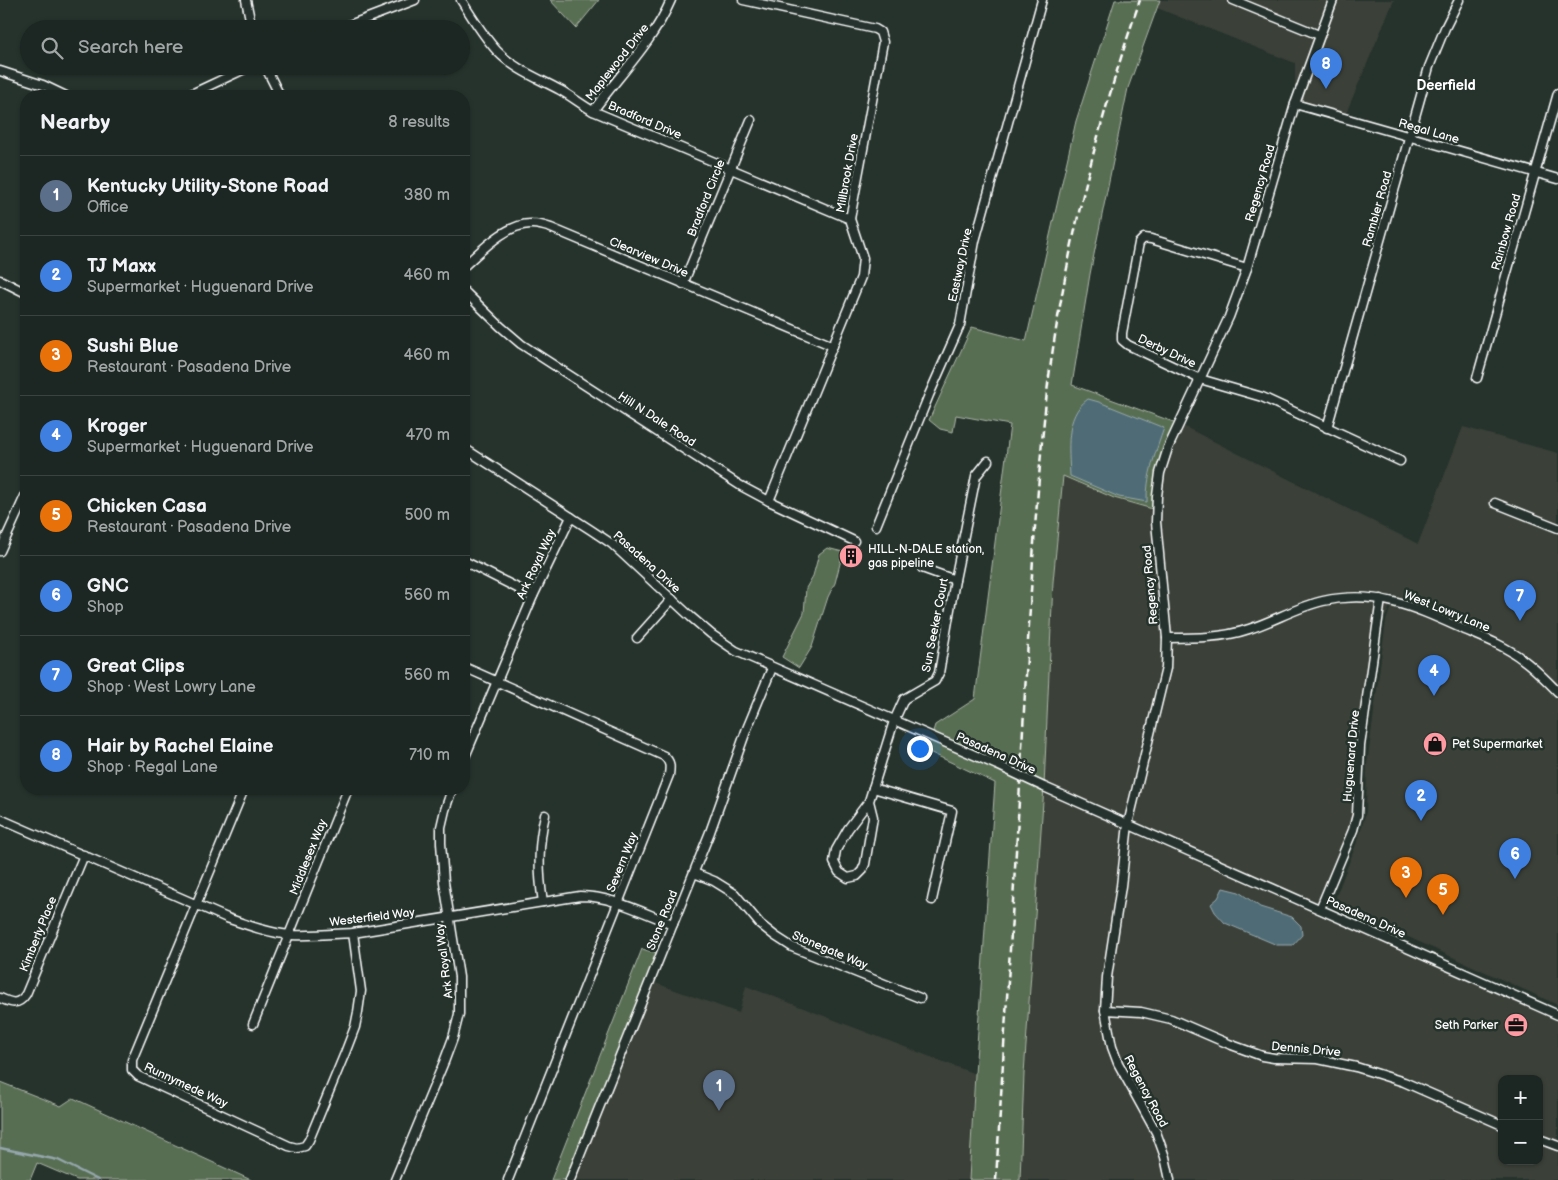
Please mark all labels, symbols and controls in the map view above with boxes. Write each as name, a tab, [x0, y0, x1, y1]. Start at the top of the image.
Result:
search box	[20, 20, 470, 75]
street label: Maplewood Drive	[583, 21, 652, 104]
icon: search	[38, 34, 66, 62]
text: Search here	[78, 36, 183, 59]
pin: 8	[1310, 48, 1342, 89]
district label: Deerfield	[1416, 77, 1476, 94]
street label: Bradford Drive	[606, 98, 684, 143]
text: Nearby	[40, 110, 110, 135]
text: 8 results	[388, 113, 450, 132]
street label: Regal Lane	[1397, 116, 1461, 147]
street label: Millbrook Drive	[833, 132, 862, 214]
street label: Regency Road	[1242, 143, 1279, 224]
street label: Bradford Circle	[684, 157, 729, 239]
street label: Rambler Road	[1359, 169, 1396, 249]
text: Kentucky Utility-Stone Road	[87, 175, 329, 198]
text: 1	[53, 186, 59, 205]
text: 380 m	[404, 186, 450, 205]
street label: Rainbow Road	[1488, 192, 1525, 272]
text: Office	[87, 198, 129, 217]
street label: Eastway Drive	[945, 227, 976, 303]
street label: Clearview Drive	[607, 234, 691, 281]
text: TJ Maxx	[87, 255, 156, 278]
text: 2	[51, 266, 61, 285]
text: 460 m	[404, 266, 450, 285]
text: Supermarket · Huguenard Drive	[87, 278, 313, 297]
street label: Derby Drive	[1135, 331, 1198, 372]
text: Sushi Blue	[87, 335, 178, 358]
text: 3	[51, 346, 61, 365]
text: 460 m	[404, 346, 450, 365]
text: Restaurant · Pasadena Drive	[87, 358, 291, 377]
street label: Hill N Dale Road	[615, 389, 699, 450]
text: Kroger	[87, 415, 147, 438]
text: 4	[51, 426, 61, 445]
text: 470 m	[405, 426, 450, 445]
text: Supermarket · Huguenard Drive	[87, 438, 313, 457]
text: Chicken Casa	[87, 495, 207, 518]
text: 5	[51, 506, 61, 525]
text: 500 m	[404, 506, 450, 525]
text: Restaurant · Pasadena Drive	[87, 518, 291, 537]
street label: Ark Royal Way	[514, 526, 560, 602]
street label: Pasadena Drive	[610, 528, 683, 597]
place label: HILL-N-DALE station, gas pipeline	[868, 542, 984, 571]
building icon: HILL-N-DALE station, gas pipeline	[838, 543, 864, 569]
street label: Regency Road	[1140, 544, 1161, 625]
text: GNC	[87, 575, 129, 598]
street label: Sun Seeker Court	[919, 576, 952, 673]
pin: 7	[1504, 580, 1536, 621]
text: 6	[51, 586, 61, 605]
text: 560 m	[404, 586, 450, 605]
street label: West Lowry Lane	[1402, 587, 1492, 636]
text: Shop	[87, 598, 124, 617]
text: Great Clips	[87, 655, 185, 678]
pin: 4	[1418, 655, 1450, 696]
text: 7	[52, 666, 60, 685]
text: 560 m	[404, 666, 450, 685]
text: Shop · West Lowry Lane	[87, 678, 256, 697]
street label: Huguenard Drive	[1340, 709, 1363, 803]
street label: Pasadena Drive	[954, 729, 1038, 778]
shop icon: Pet Supermarket	[1422, 731, 1448, 757]
text: Hair by Rachel Elaine	[87, 735, 273, 758]
your location	[907, 736, 933, 762]
place label: Pet Supermarket	[1452, 737, 1543, 752]
text: 8	[51, 746, 61, 765]
text: 710 m	[409, 746, 450, 765]
text: Shop · Regal Lane	[87, 758, 218, 777]
pin: 2	[1405, 780, 1437, 821]
street label: Middlesex Way	[286, 817, 331, 897]
street label: Severn Way	[604, 829, 642, 894]
pin: 6	[1499, 838, 1531, 879]
pin: 3	[1390, 857, 1422, 898]
pin: 5	[1427, 874, 1459, 915]
street label: Stone Road	[644, 888, 681, 952]
street label: Pasadena Drive	[1324, 893, 1408, 942]
street label: Kimberly Place	[17, 894, 60, 974]
street label: Westerfield Way	[329, 905, 416, 930]
street label: Ark Royal Way	[432, 922, 457, 999]
street label: Stonegate Way	[790, 928, 870, 973]
office icon: Seth Parker	[1503, 1012, 1529, 1038]
place label: Seth Parker	[1435, 1018, 1499, 1033]
street label: Dennis Drive	[1271, 1039, 1341, 1060]
street label: Regency Road	[1120, 1053, 1171, 1130]
street label: Runnymede Way	[142, 1060, 230, 1112]
pin: 1	[703, 1070, 735, 1111]
map controls	[1498, 1075, 1543, 1165]
button: +	[1498, 1075, 1543, 1120]
button: −	[1498, 1120, 1543, 1165]

